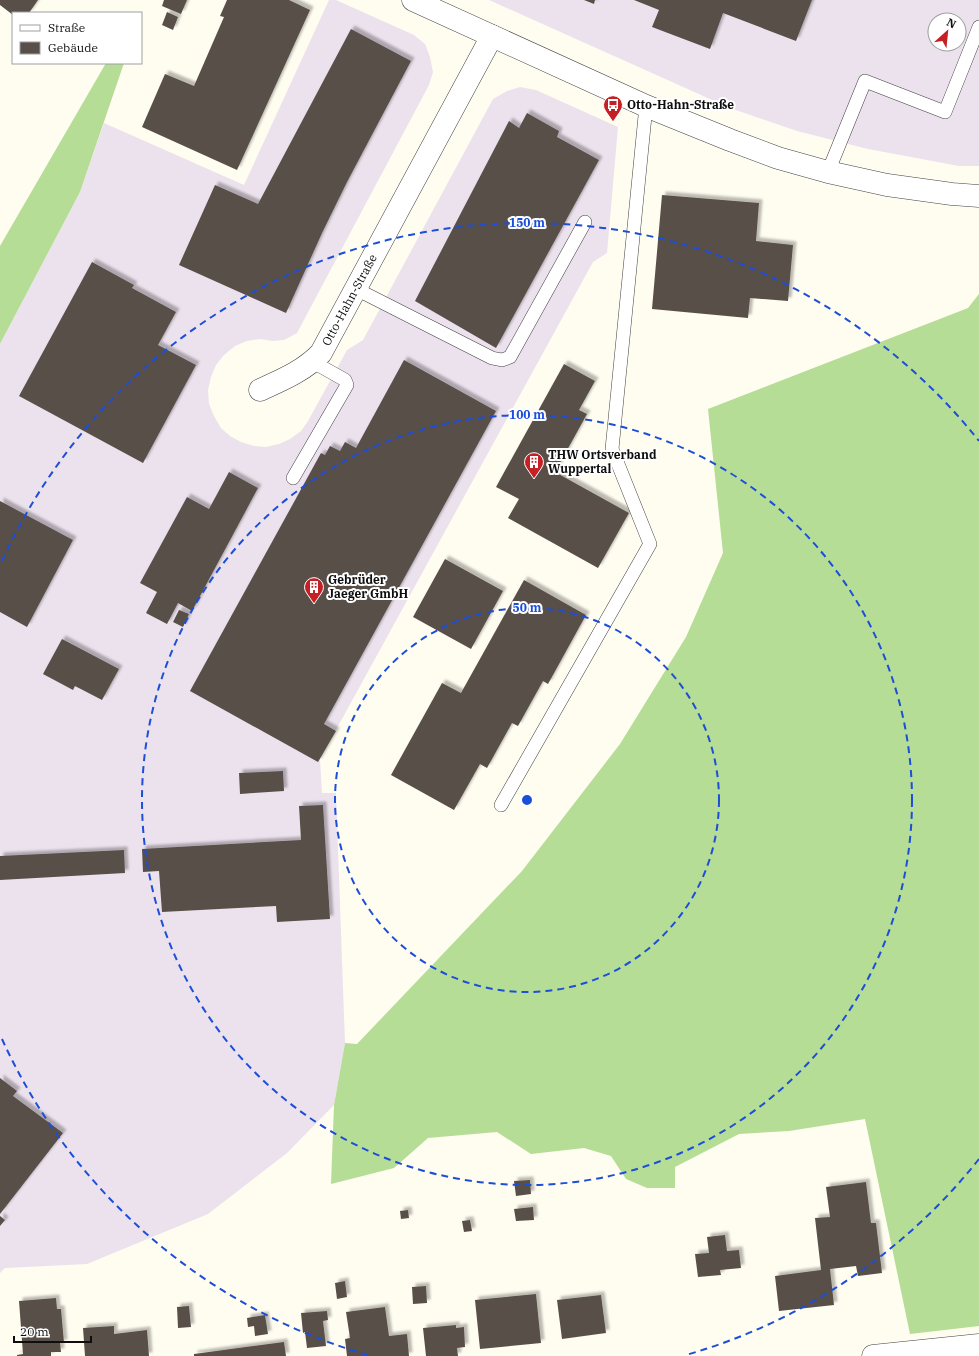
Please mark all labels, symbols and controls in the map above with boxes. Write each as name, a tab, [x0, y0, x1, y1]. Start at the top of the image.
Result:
legend	[12, 12, 142, 64]
north arrow	[927, 12, 967, 52]
text: N	[944, 15, 959, 31]
text: Straße	[48, 20, 85, 35]
text: Gebäude	[48, 40, 98, 55]
bus stop icon: Otto-Hahn-Straße	[602, 94, 624, 122]
place label: Otto-Hahn-Straße	[627, 97, 734, 112]
text: 150 m	[509, 215, 545, 230]
street label: Otto-Hahn-Straße	[318, 251, 380, 348]
text: 100 m	[509, 407, 545, 422]
place label: THW Ortsverband Wuppertal	[548, 447, 657, 476]
building icon: THW Ortsverband Wuppertal	[523, 451, 545, 479]
place label: Gebrüder Jaeger GmbH	[328, 572, 408, 601]
building icon: Gebrüder Jaeger GmbH	[303, 576, 325, 604]
text: 50 m	[513, 600, 542, 615]
centre of rings	[520, 793, 534, 807]
scale bar	[14, 1318, 91, 1344]
text: 20 m	[20, 1324, 49, 1339]

